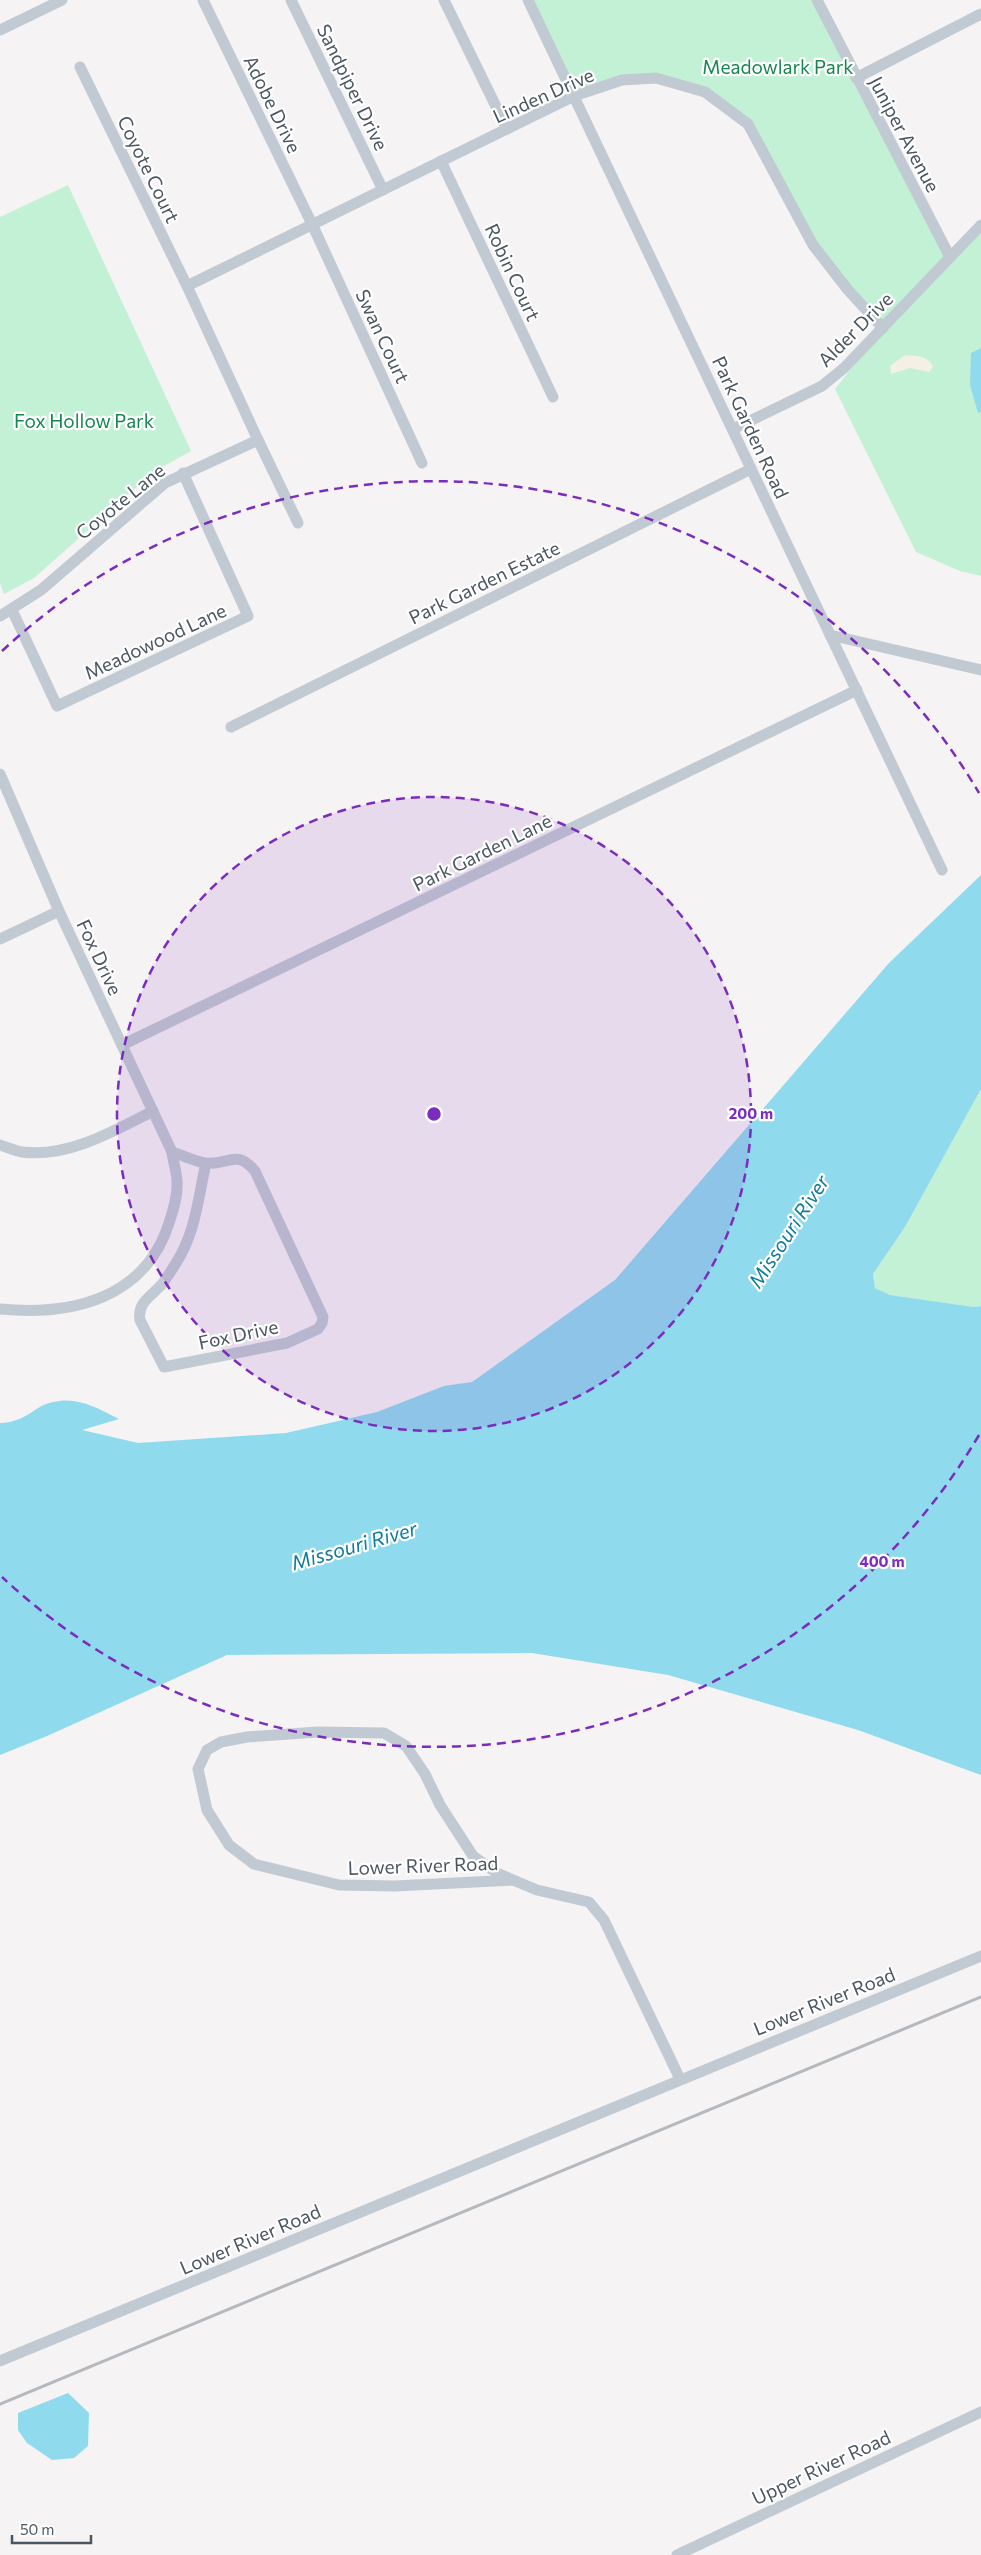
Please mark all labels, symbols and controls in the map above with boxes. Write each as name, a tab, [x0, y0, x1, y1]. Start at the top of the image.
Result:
street label: Sandpiper Drive	[313, 20, 393, 154]
street label: Adobe Drive	[239, 51, 307, 157]
park label: Meadowlark Park	[702, 55, 854, 78]
street label: Linden Drive	[489, 63, 597, 127]
street label: Juniper Avenue	[865, 72, 945, 196]
street label: Coyote Court	[113, 112, 185, 227]
street label: Robin Court	[481, 220, 546, 324]
street label: Swan Court	[351, 286, 415, 387]
street label: Alder Drive	[813, 287, 897, 371]
street label: Park Garden Road	[708, 352, 794, 502]
park label: Fox Hollow Park	[14, 409, 154, 432]
street label: Coyote Lane	[71, 458, 169, 544]
street label: Park Garden Estate	[405, 535, 563, 629]
street label: Meadowood Lane	[80, 598, 230, 684]
street label: Park Garden Lane	[409, 808, 555, 896]
street label: Fox Drive	[72, 915, 128, 999]
text: 200 m	[729, 1104, 773, 1122]
centre of rings	[425, 1105, 443, 1123]
water label: Missouri River	[743, 1169, 834, 1292]
street label: Fox Drive	[196, 1314, 280, 1354]
water label: Missouri River	[288, 1515, 421, 1574]
text: 400 m	[859, 1552, 905, 1570]
street label: Lower River Road	[347, 1851, 499, 1879]
street label: Lower River Road	[750, 1962, 898, 2040]
street label: Lower River Road	[176, 2199, 324, 2279]
street label: Upper River Road	[748, 2425, 894, 2509]
scale bar	[12, 2512, 91, 2544]
text: 50 m	[20, 2520, 54, 2538]

